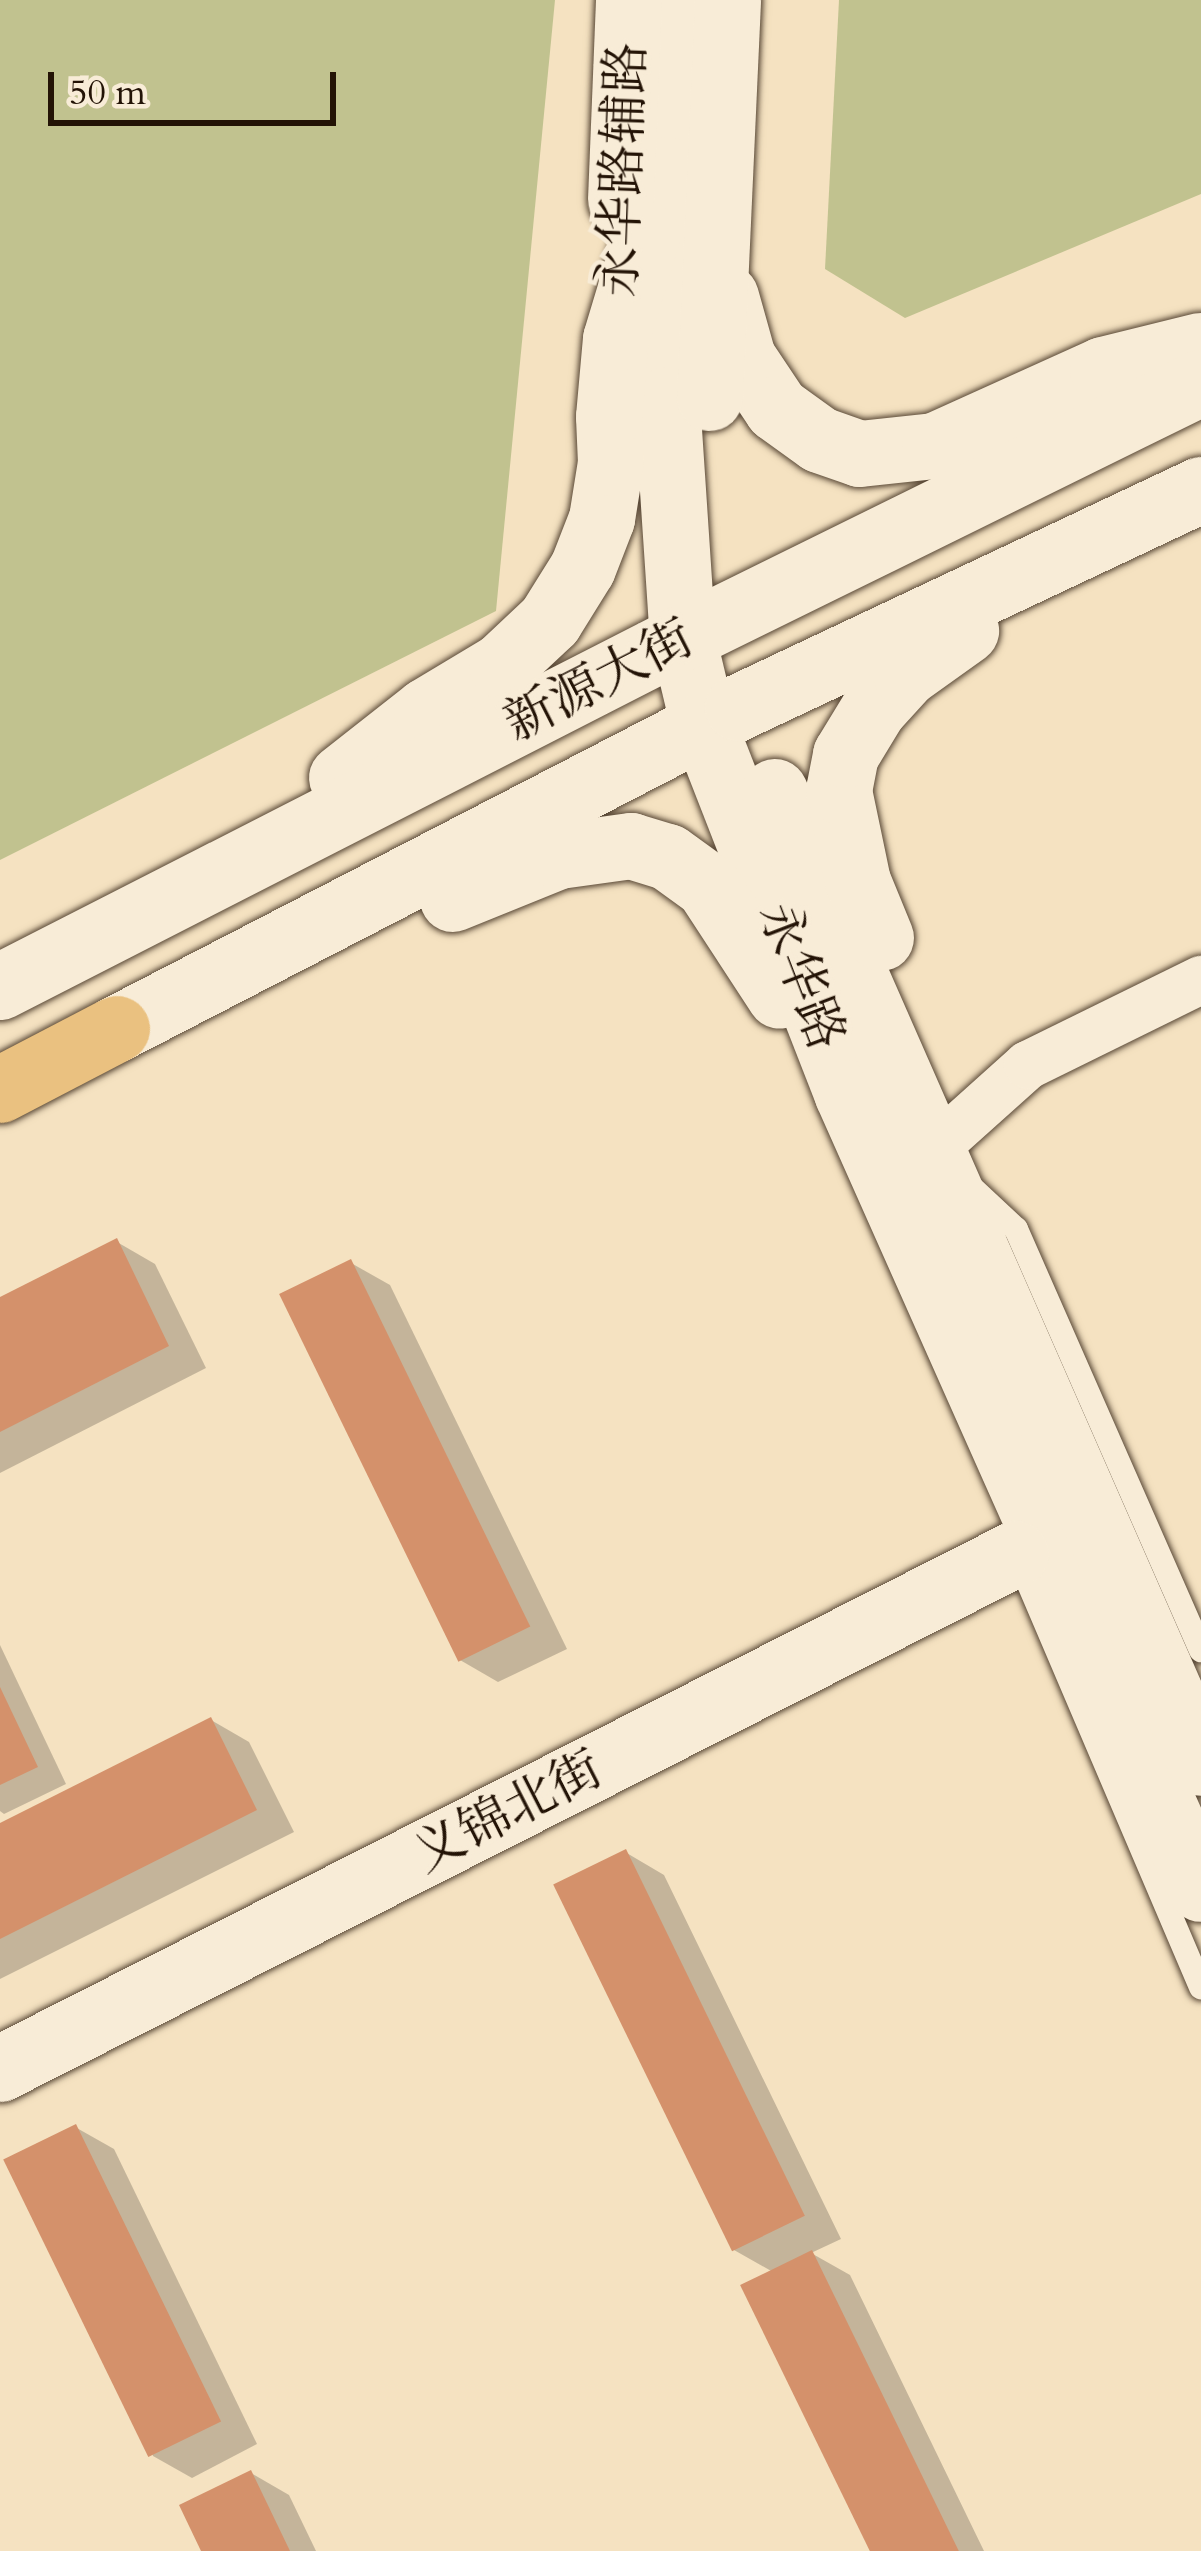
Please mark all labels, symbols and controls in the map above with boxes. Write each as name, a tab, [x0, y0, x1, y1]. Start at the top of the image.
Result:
street label: 永华路辅路	[588, 42, 658, 298]
scale bar	[54, 48, 342, 122]
text: 50 m	[69, 68, 146, 117]
street label: 新源大街	[494, 607, 704, 755]
street label: 永华路	[745, 894, 857, 1058]
street label: 义锦北街	[403, 1738, 613, 1886]

